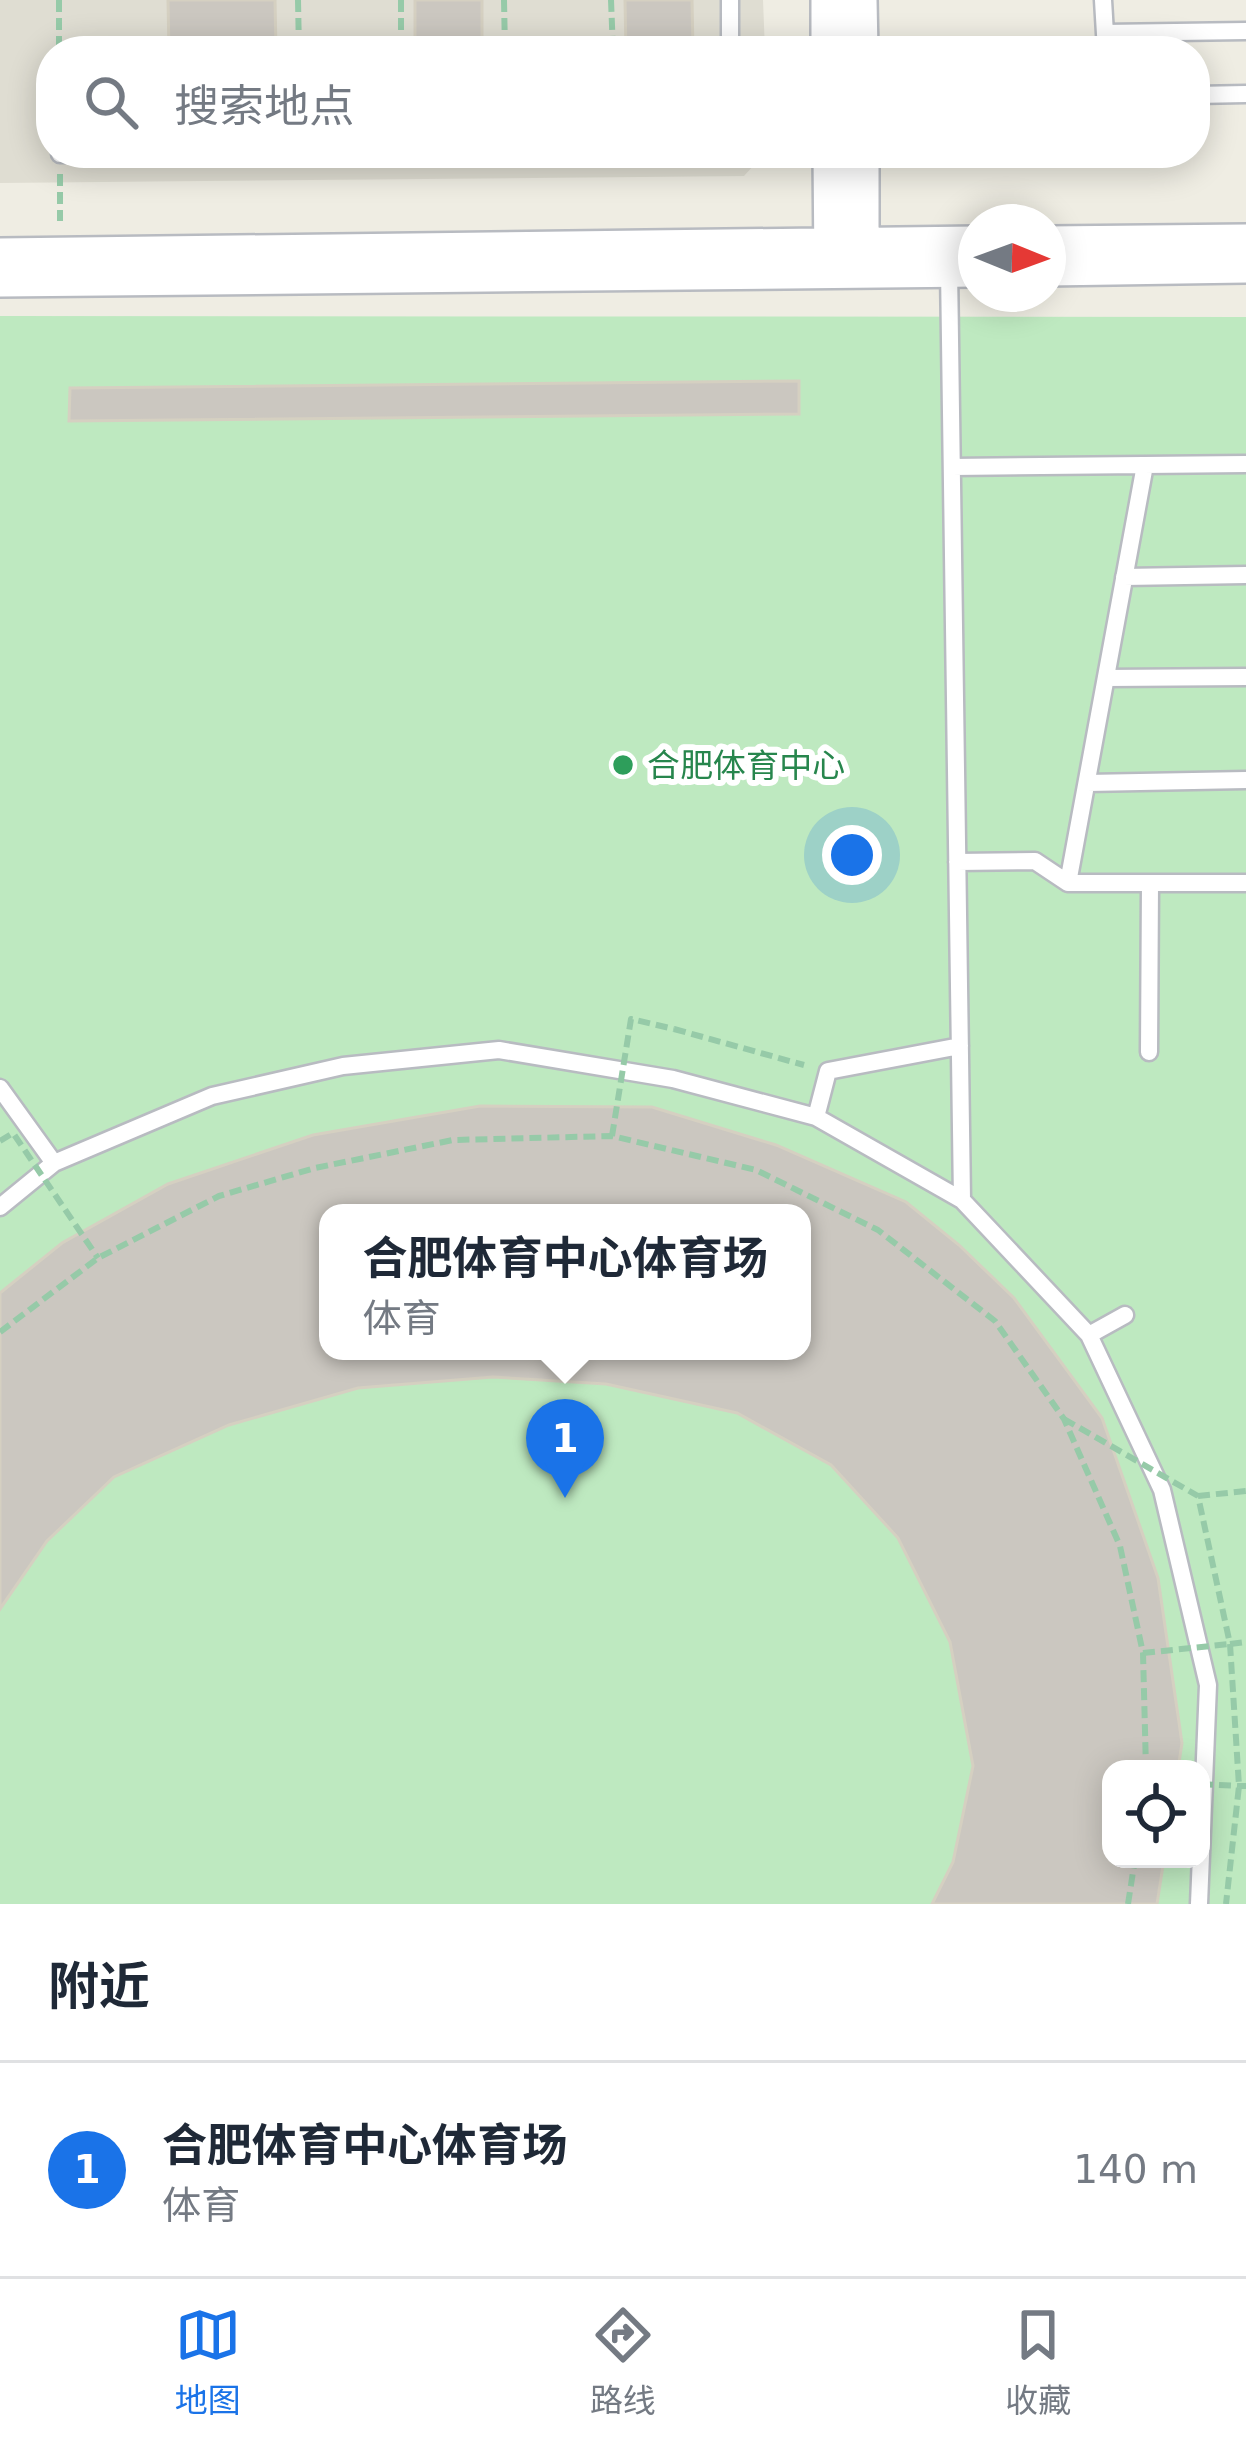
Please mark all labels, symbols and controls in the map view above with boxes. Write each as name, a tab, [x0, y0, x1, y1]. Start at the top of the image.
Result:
search box	[36, 36, 1210, 168]
icon: search	[78, 69, 144, 135]
text: 搜索地点	[174, 80, 354, 133]
north arrow	[958, 204, 1066, 312]
place label: 合肥体育中心	[647, 746, 845, 785]
marker: 合肥体育中心	[610, 752, 636, 778]
your location	[822, 825, 882, 885]
popup	[319, 1204, 811, 1360]
text: 合肥体育中心体育场	[362, 1232, 768, 1285]
text: 体育	[362, 1296, 441, 1341]
pin: 1	[526, 1399, 604, 1498]
map controls	[1102, 1760, 1210, 1868]
button: locate	[1102, 1760, 1210, 1868]
text: 附近	[48, 1957, 150, 2016]
text: 合肥体育中心体育场	[162, 2119, 567, 2172]
text: 1	[73, 2147, 101, 2192]
text: 140 m	[1073, 2147, 1198, 2192]
text: 体育	[162, 2183, 240, 2228]
tab: 地图	[175, 2302, 241, 2422]
tab: 路线	[590, 2302, 656, 2422]
tab: 收藏	[1005, 2302, 1071, 2422]

